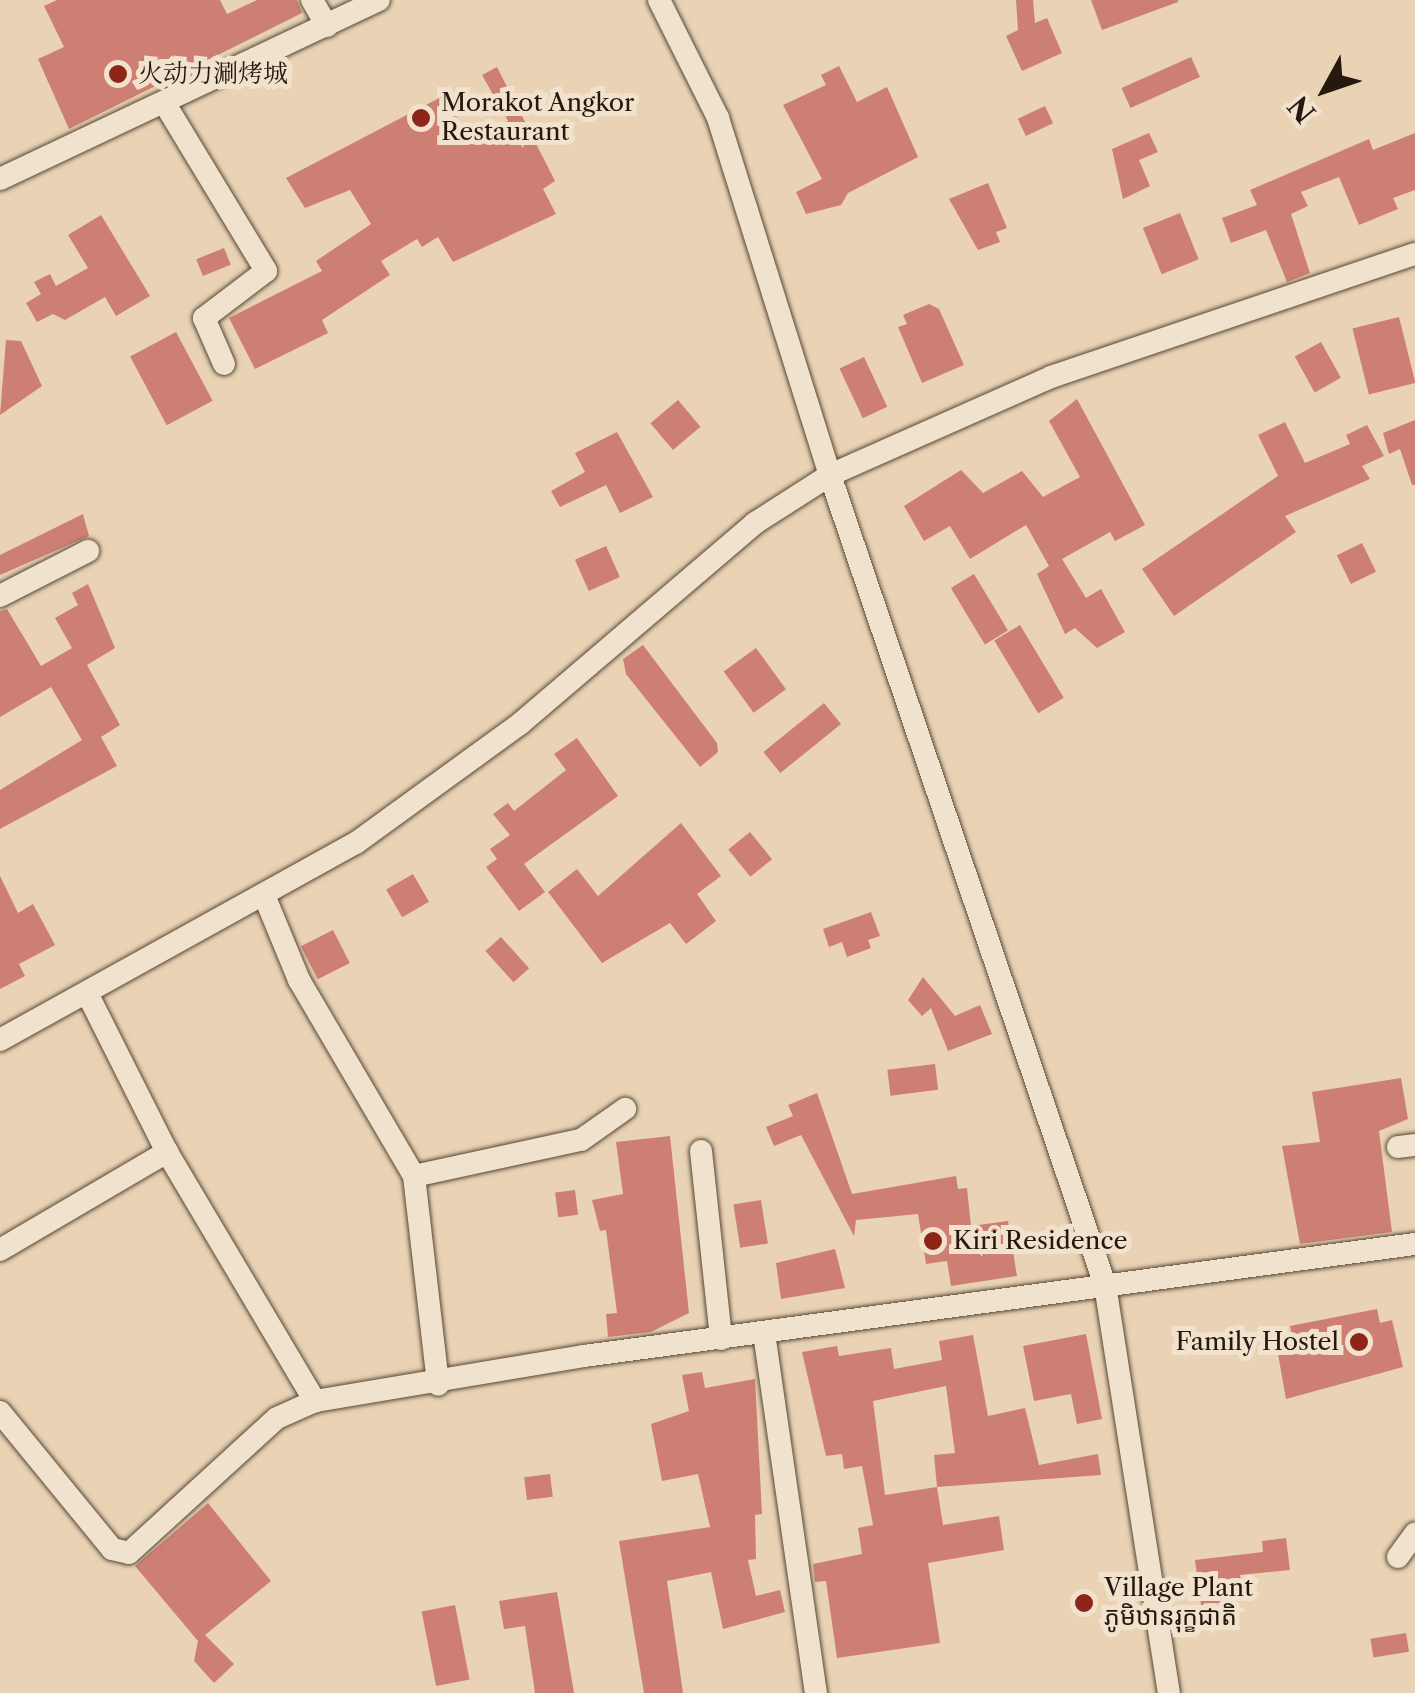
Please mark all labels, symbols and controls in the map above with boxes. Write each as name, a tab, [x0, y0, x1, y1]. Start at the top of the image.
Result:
north arrow	[1275, 40, 1375, 140]
place label: 火动力涮烤城	[138, 59, 288, 89]
marker: 火动力涮烤城	[107, 63, 129, 85]
place label: Morakot Angkor Restaurant	[441, 89, 636, 148]
text: N	[1281, 89, 1323, 130]
marker: Morakot Angkor Restaurant	[410, 107, 432, 129]
place label: Kiri Residence	[953, 1226, 1128, 1256]
marker: Kiri Residence	[922, 1230, 944, 1252]
place label: Family Hostel	[1175, 1327, 1339, 1357]
marker: Family Hostel	[1348, 1331, 1370, 1353]
place label: Village Plant ភូមិឋានរុក្ខជាតិ	[1104, 1574, 1253, 1633]
marker: Village Plant ភូមិឋានរុក្ខជាតិ	[1073, 1592, 1095, 1614]

